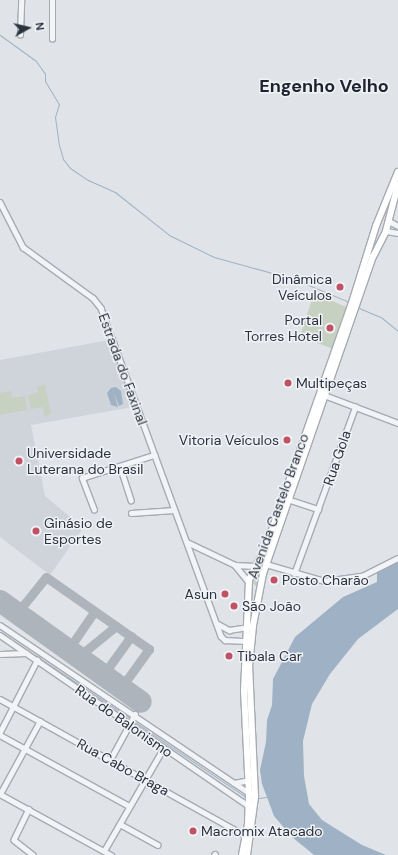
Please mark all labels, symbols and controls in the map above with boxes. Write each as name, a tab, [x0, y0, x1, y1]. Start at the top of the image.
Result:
north arrow	[8, 8, 48, 48]
text: N	[32, 21, 47, 31]
district label: Engenho Velho	[259, 75, 389, 97]
place label: Dinâmica Veículos	[272, 271, 332, 304]
marker: Dinâmica Veículos	[335, 282, 345, 292]
street label: Estrada do Faxinal	[95, 311, 151, 427]
place label: Portal Torres Hotel	[244, 312, 322, 344]
marker: Portal Torres Hotel	[325, 323, 335, 333]
place label: Multipeças	[296, 375, 367, 391]
marker: Multipeças	[283, 378, 293, 388]
street label: Rua Gola	[320, 428, 354, 488]
street label: Avenida Castelo Branco	[244, 431, 312, 581]
place label: Vitoria Veículos	[179, 432, 279, 448]
marker: Vitoria Veículos	[282, 435, 292, 445]
place label: Universidade Luterana do Brasil	[27, 445, 143, 478]
marker: Universidade Luterana do Brasil	[14, 456, 24, 466]
place label: Ginásio de Esportes	[44, 515, 113, 548]
marker: Ginásio de Esportes	[31, 526, 41, 536]
place label: Posto Charão	[282, 572, 369, 588]
marker: Posto Charão	[269, 575, 279, 585]
place label: Asun	[185, 586, 217, 602]
marker: Asun	[220, 589, 230, 599]
place label: São João	[242, 598, 301, 614]
marker: São João	[229, 601, 239, 611]
place label: Tibala Car	[237, 648, 302, 664]
marker: Tibala Car	[224, 651, 234, 661]
street label: Rua do Balonismo	[72, 681, 176, 761]
street label: Rua Cabo Braga	[74, 735, 172, 799]
place label: Macromix Atacado	[201, 823, 323, 839]
marker: Macromix Atacado	[188, 826, 198, 836]

